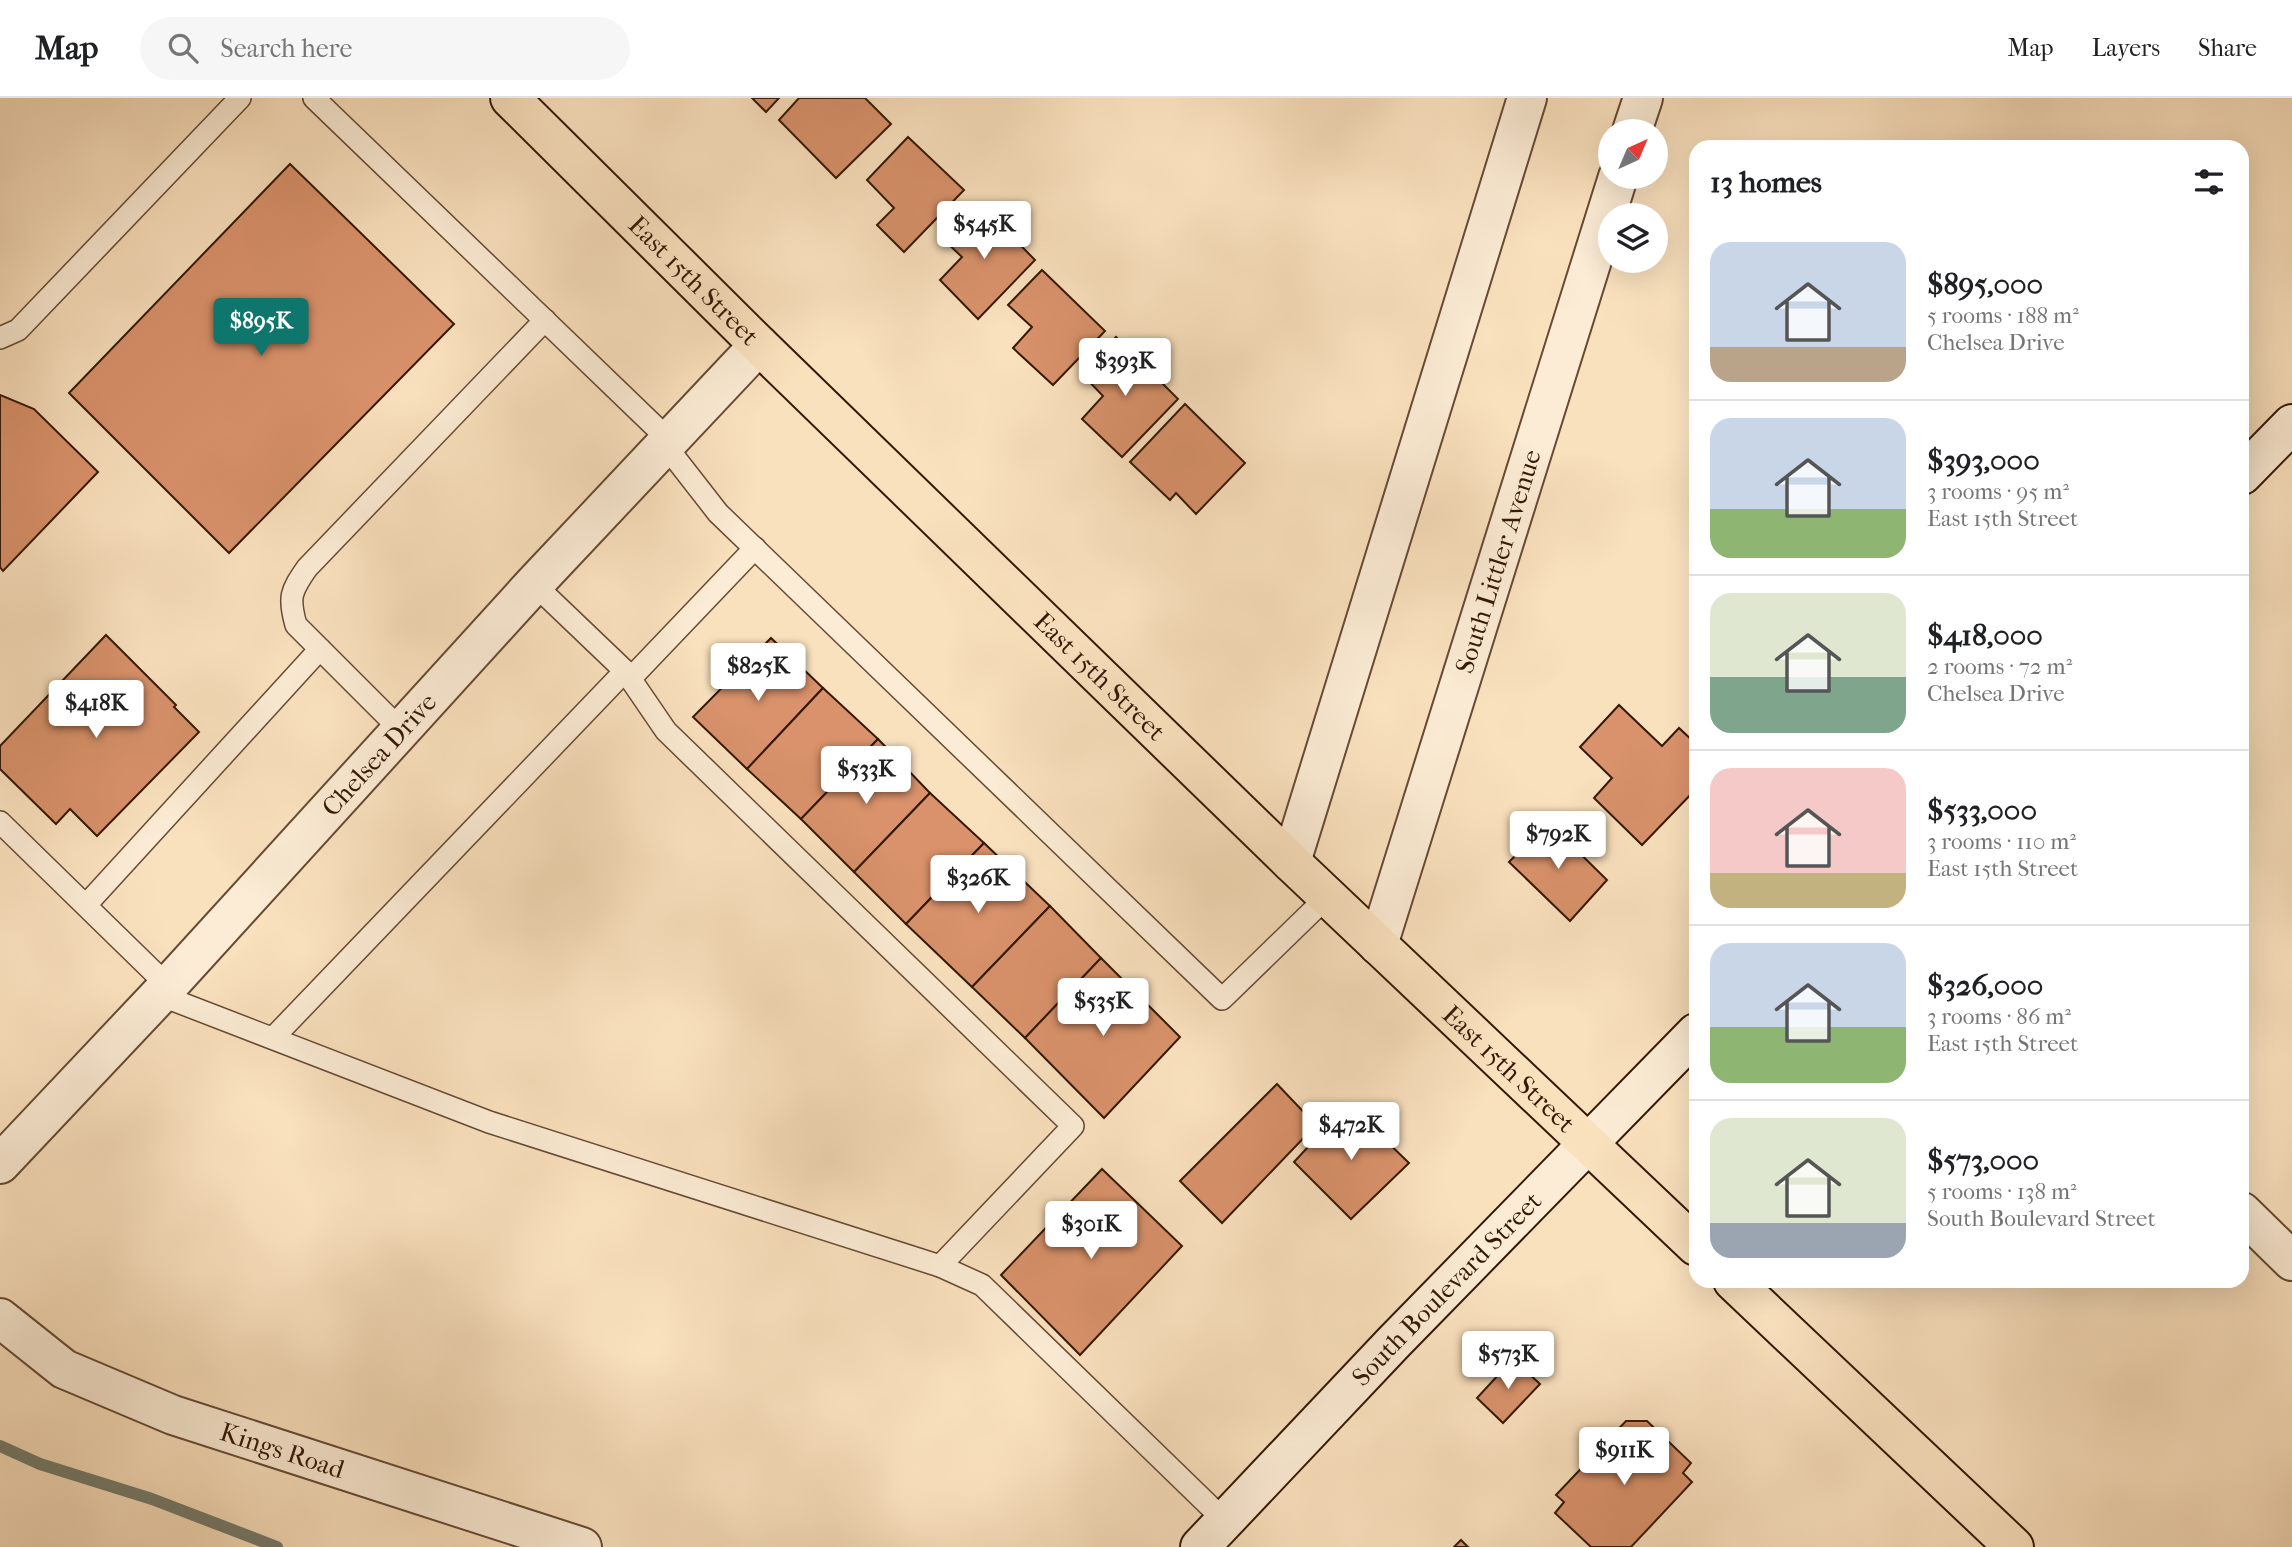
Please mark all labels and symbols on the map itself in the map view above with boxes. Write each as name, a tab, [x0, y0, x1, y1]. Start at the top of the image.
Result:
north arrow	[1598, 119, 1668, 189]
pin: $545K	[935, 202, 1033, 261]
street label: East 15th Street	[622, 209, 766, 352]
pin: $895K	[212, 299, 310, 358]
pin: $393K	[1076, 338, 1174, 398]
street label: South Littler Avenue	[1448, 445, 1547, 677]
street label: East 15th Street	[1028, 606, 1172, 747]
pin: $825K	[709, 644, 807, 703]
pin: $418K	[47, 680, 145, 740]
street label: Chelsea Drive	[315, 686, 443, 822]
pin: $533K	[817, 746, 915, 806]
pin: $792K	[1509, 812, 1607, 871]
pin: $326K	[929, 856, 1027, 915]
pin: $535K	[1054, 978, 1152, 1038]
street label: East 15th Street	[1436, 999, 1582, 1139]
pin: $472K	[1302, 1102, 1400, 1162]
street label: South Boulevard Street	[1345, 1185, 1548, 1392]
pin: $301K	[1042, 1202, 1140, 1261]
pin: $573K	[1459, 1332, 1557, 1391]
street label: Kings Road	[216, 1416, 349, 1485]
pin: $911K	[1575, 1428, 1673, 1487]

